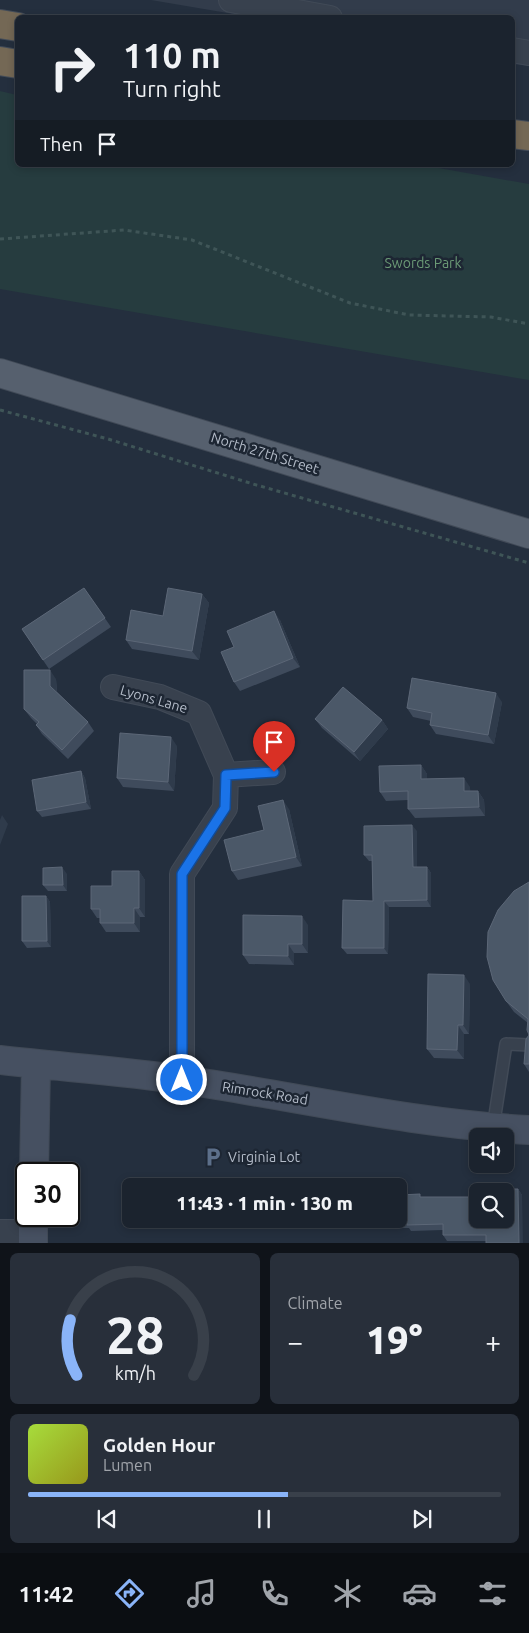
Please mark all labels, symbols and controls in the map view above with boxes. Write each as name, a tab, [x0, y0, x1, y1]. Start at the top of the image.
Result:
icon: right	[40, 35, 105, 100]
text: 110 m	[123, 35, 221, 75]
text: Turn right	[123, 76, 221, 101]
icon: arrive	[93, 130, 121, 158]
text: Then	[40, 133, 83, 155]
park label: Swords Park	[385, 255, 461, 271]
street label: North 27th Street	[209, 429, 321, 477]
street label: Lyons Lane	[119, 682, 189, 716]
pin	[253, 721, 295, 772]
icon: arrive	[260, 728, 288, 756]
position arrow	[155, 1053, 207, 1105]
street label: Rimrock Road	[221, 1078, 309, 1108]
map controls	[469, 1128, 514, 1228]
button: sound	[469, 1128, 514, 1173]
parking icon: Virginia Lot	[202, 1146, 224, 1168]
place label: Virginia Lot	[228, 1149, 301, 1165]
speed limit sign: 30	[15, 1162, 80, 1227]
button: search	[469, 1183, 514, 1228]
text: 11:43 · 1 min · 130 m	[176, 1192, 353, 1214]
text: Climate	[288, 1294, 343, 1312]
text: 28	[105, 1306, 164, 1364]
text: 19°	[366, 1319, 423, 1361]
text: −	[288, 1326, 303, 1357]
text: +	[485, 1326, 501, 1357]
text: km/h	[114, 1363, 155, 1383]
text: Golden Hour	[103, 1434, 215, 1456]
text: Lumen	[103, 1456, 152, 1474]
icon: previous	[93, 1505, 121, 1533]
icon: pause	[250, 1505, 278, 1533]
icon: next	[408, 1505, 436, 1533]
icon: directions	[112, 1576, 147, 1611]
icon: music	[184, 1576, 219, 1611]
icon: phone	[257, 1576, 292, 1611]
icon: climate	[330, 1576, 365, 1611]
icon: car	[402, 1576, 437, 1611]
icon: filters	[475, 1576, 510, 1611]
text: 11:42	[19, 1581, 74, 1606]

